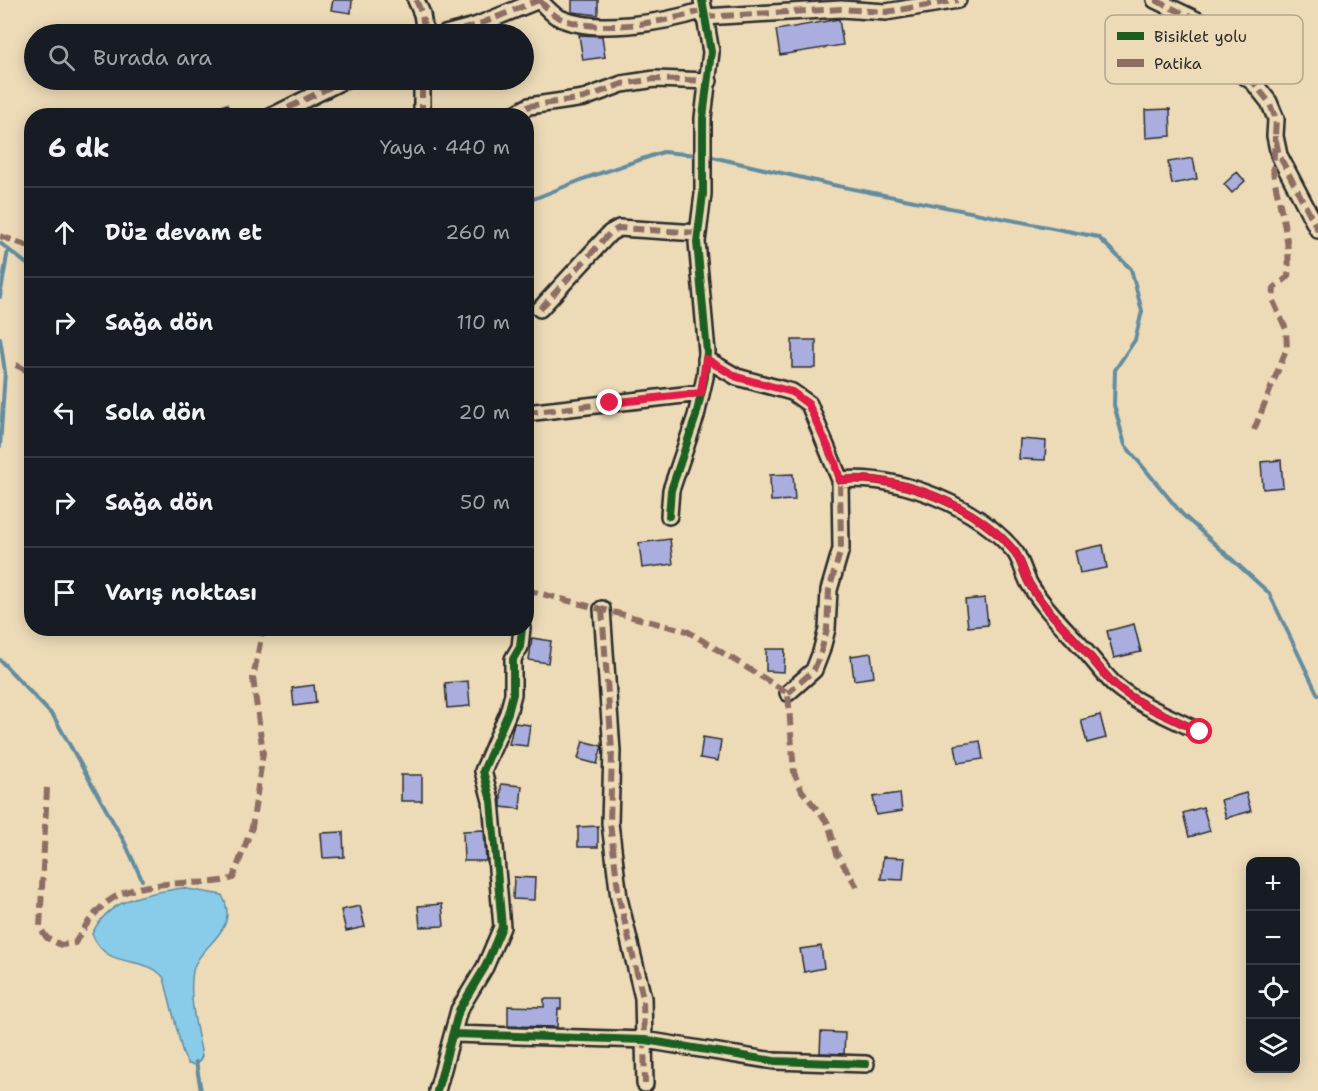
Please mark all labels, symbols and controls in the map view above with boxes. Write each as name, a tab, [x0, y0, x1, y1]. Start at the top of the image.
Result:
legend	[1105, 15, 1303, 84]
search box	[24, 24, 534, 90]
text: Bisiklet yolu	[1154, 26, 1247, 47]
icon: search	[45, 41, 78, 74]
text: Burada ara	[93, 43, 212, 72]
text: Patika	[1154, 53, 1202, 74]
text: 6 dk	[48, 130, 110, 165]
text: Yaya · 440 m	[380, 134, 510, 160]
icon: ahead	[48, 216, 81, 249]
text: Düz devam et	[105, 218, 262, 247]
text: 260 m	[445, 219, 510, 245]
icon: right	[48, 306, 81, 339]
text: Sağa dön	[105, 308, 213, 337]
text: 110 m	[456, 309, 510, 335]
route end	[596, 389, 622, 415]
icon: left	[48, 396, 81, 429]
text: Sola dön	[105, 398, 206, 427]
text: 20 m	[459, 399, 510, 425]
icon: right	[48, 486, 81, 519]
text: Sağa dön	[105, 488, 213, 517]
text: 50 m	[460, 489, 510, 515]
icon: arrive	[48, 576, 81, 609]
text: Varış noktası	[105, 578, 257, 607]
route start	[1186, 718, 1212, 744]
map controls	[1246, 857, 1300, 1073]
button: +	[1246, 857, 1300, 911]
button: −	[1246, 911, 1300, 965]
button: locate	[1246, 965, 1300, 1019]
button: layers	[1246, 1019, 1300, 1073]

